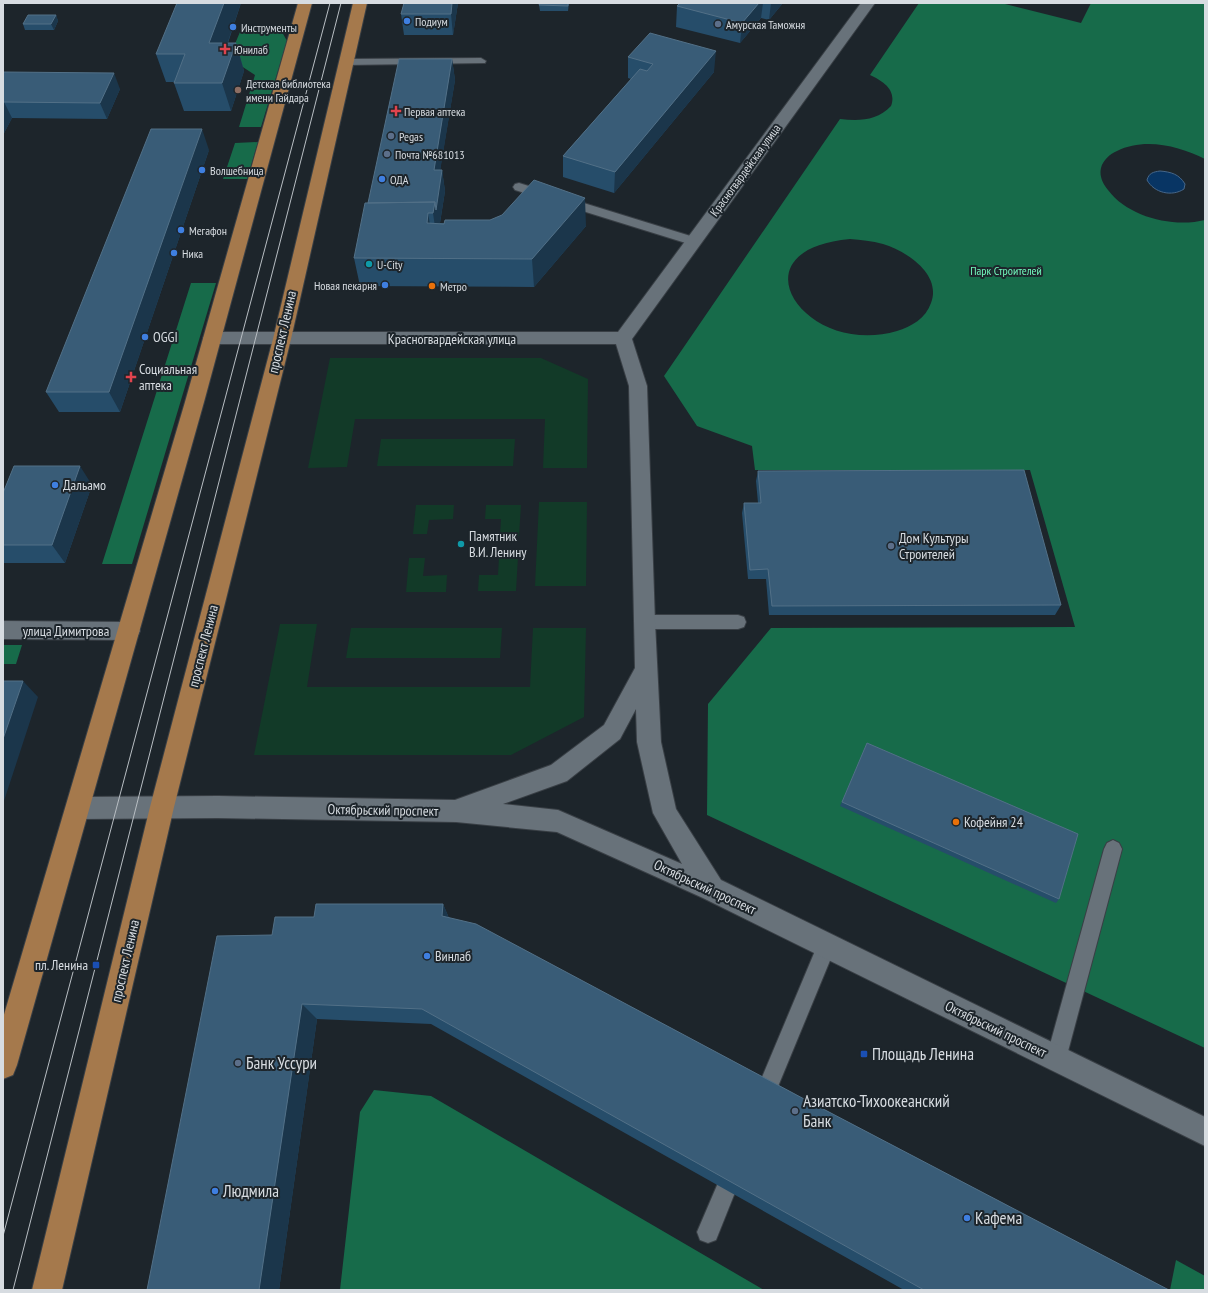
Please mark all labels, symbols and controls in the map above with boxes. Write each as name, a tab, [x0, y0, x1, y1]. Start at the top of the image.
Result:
place label: Подиум	[415, 14, 448, 29]
marker: Подиум	[402, 16, 412, 26]
place label: Амурская Таможня	[726, 17, 805, 32]
marker: Амурская Таможня	[713, 19, 723, 29]
place label: Инструменты	[241, 20, 297, 35]
marker: Инструменты	[228, 22, 238, 32]
place label: Юнилаб	[234, 42, 268, 57]
marker: Юнилаб	[219, 43, 231, 55]
place label: Детская библиотека имени Гайдара	[246, 76, 331, 105]
marker: Детская библиотека имени Гайдара	[233, 85, 243, 95]
place label: Первая аптека	[404, 104, 466, 119]
marker: Первая аптека	[391, 106, 401, 116]
street label: Красногвардейская улица	[707, 121, 783, 219]
place label: Pegas	[399, 129, 423, 144]
marker: Pegas	[386, 131, 396, 141]
place label: Почта №681013	[395, 147, 465, 162]
marker: Почта №681013	[382, 149, 392, 159]
place label: Волшебница	[210, 163, 264, 178]
marker: Волшебница	[197, 165, 207, 175]
place label: ОДА	[390, 172, 409, 187]
marker: ОДА	[377, 174, 387, 184]
place label: Мегафон	[189, 223, 227, 238]
marker: Мегафон	[176, 225, 186, 235]
place label: Ника	[182, 246, 203, 261]
marker: Ника	[169, 248, 179, 258]
place label: U-City	[377, 257, 403, 272]
marker: U-City	[364, 259, 374, 269]
park label: Парк Строителей	[970, 263, 1042, 278]
place label: Новая пекарня	[314, 278, 377, 293]
place label: Метро	[440, 279, 467, 294]
marker: Новая пекарня	[380, 280, 390, 290]
marker: Метро	[427, 281, 437, 291]
street label: проспект Ленина	[264, 289, 300, 375]
place label: OGGI	[153, 328, 178, 346]
street label: Красногвардейская улица	[388, 330, 516, 348]
marker: OGGI	[140, 332, 150, 342]
place label: Социальная аптека	[139, 360, 197, 394]
marker: Социальная аптека	[126, 372, 136, 382]
place label: Дальамо	[63, 476, 106, 494]
marker: Дальамо	[50, 480, 60, 490]
place label: Памятник В.И. Ленину	[469, 527, 527, 561]
place label: Дом Культуры Строителей	[899, 529, 969, 563]
marker: Памятник В.И. Ленину	[456, 539, 466, 549]
marker: Дом Культуры Строителей	[886, 541, 896, 551]
street label: проспект Ленина	[184, 603, 222, 689]
street label: улица Димитрова	[23, 622, 109, 640]
street label: Октябрьский проспект	[327, 800, 439, 820]
place label: Кофейня 24	[964, 813, 1024, 831]
marker: Кофейня 24	[951, 817, 961, 827]
street label: Октябрьский проспект	[651, 855, 759, 919]
street label: проспект Ленина	[107, 918, 143, 1004]
place label: Винлаб	[435, 947, 471, 965]
marker: Винлаб	[422, 951, 432, 961]
place label: пл. Ленина	[35, 956, 88, 974]
marker: пл. Ленина	[91, 960, 101, 970]
street label: Октябрьский проспект	[942, 997, 1050, 1062]
place label: Площадь Ленина	[872, 1043, 974, 1065]
marker: Площадь Ленина	[859, 1049, 869, 1059]
place label: Банк Уссури	[246, 1052, 317, 1074]
marker: Банк Уссури	[233, 1058, 243, 1068]
place label: Азиатско-Тихоокеанский Банк	[803, 1090, 950, 1132]
marker: Азиатско-Тихоокеанский Банк	[790, 1106, 800, 1116]
place label: Людмила	[222, 1180, 279, 1202]
marker: Людмила	[210, 1186, 220, 1196]
place label: Кафема	[975, 1207, 1022, 1229]
marker: Кафема	[962, 1213, 972, 1223]

